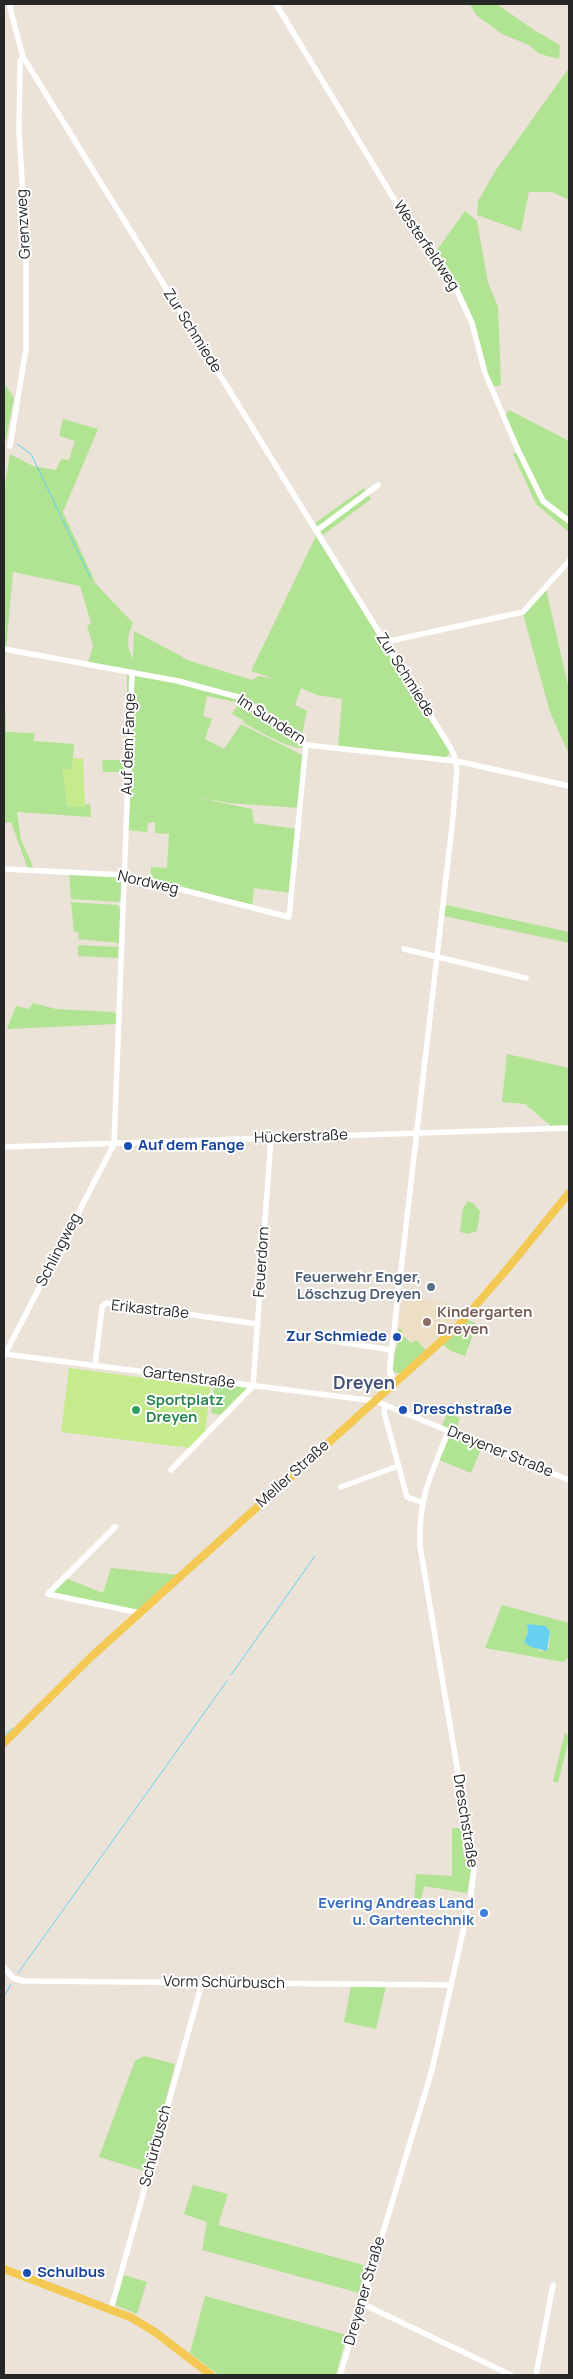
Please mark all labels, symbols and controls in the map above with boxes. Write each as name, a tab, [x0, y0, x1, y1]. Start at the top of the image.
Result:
street label: Grenzweg	[13, 189, 35, 259]
street label: Westerfeldweg	[389, 198, 463, 294]
street label: Zur Schmiede	[159, 286, 225, 376]
street label: Zur Schmiede	[372, 630, 438, 720]
street label: Im Sundern	[233, 691, 309, 749]
street label: Auf dem Fange	[118, 693, 140, 795]
street label: Nordweg	[116, 867, 180, 899]
street label: Hückerstraße	[254, 1126, 348, 1148]
place label: Auf dem Fange	[138, 1137, 244, 1155]
marker: Auf dem Fange	[122, 1140, 134, 1152]
street label: Schlingweg	[33, 1210, 85, 1290]
street label: Feuerdorn	[251, 1226, 273, 1298]
place label: Feuerwehr Enger, Löschzug Dreyen	[295, 1269, 421, 1304]
marker: Feuerwehr Enger, Löschzug Dreyen	[425, 1281, 437, 1293]
street label: Erikastraße	[110, 1297, 190, 1323]
place label: Kindergarten Dreyen	[437, 1304, 532, 1339]
marker: Kindergarten Dreyen	[421, 1316, 433, 1328]
place label: Zur Schmiede	[286, 1328, 387, 1346]
marker: Zur Schmiede	[391, 1331, 403, 1343]
street label: Gartenstraße	[142, 1363, 236, 1393]
district label: Dreyen	[333, 1373, 395, 1395]
place label: Sportplatz Dreyen	[146, 1392, 223, 1427]
place label: Dreschstraße	[413, 1401, 512, 1419]
marker: Sportplatz Dreyen	[130, 1404, 142, 1416]
marker: Dreschstraße	[397, 1404, 409, 1416]
street label: Dreyener Straße	[444, 1423, 556, 1481]
street label: Meller Straße	[253, 1437, 333, 1511]
street label: Dreschstraße	[449, 1773, 481, 1869]
place label: Evering Andreas Land u. Gartentechnik	[318, 1895, 474, 1930]
marker: Evering Andreas Land u. Gartentechnik	[478, 1907, 490, 1919]
street label: Vorm Schürbusch	[163, 1973, 285, 1993]
street label: Schürbusch	[136, 2103, 176, 2189]
street label: Dreyener Straße	[341, 2234, 389, 2348]
place label: Schulbus	[37, 2264, 105, 2282]
marker: Schulbus	[21, 2267, 33, 2279]

